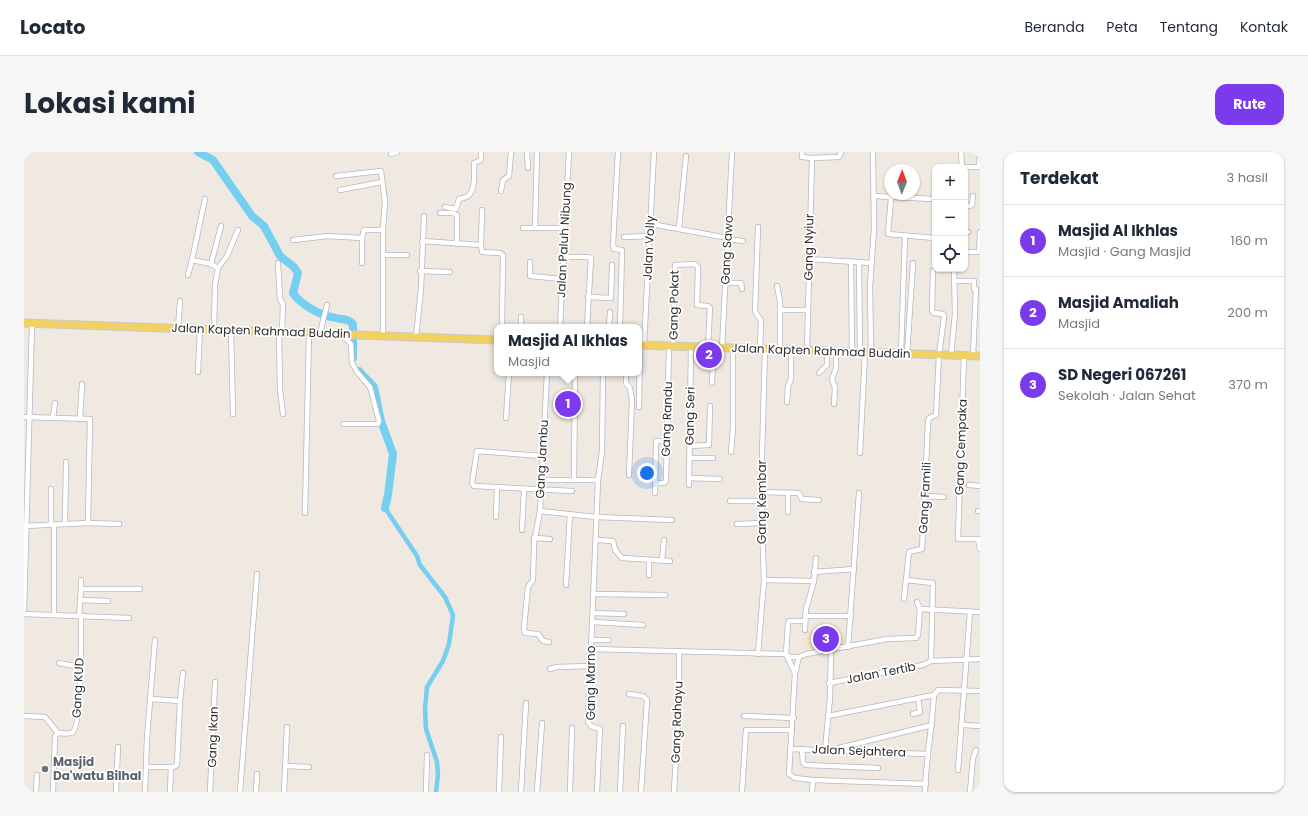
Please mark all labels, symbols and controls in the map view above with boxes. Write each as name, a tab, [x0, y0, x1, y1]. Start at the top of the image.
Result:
text: Locato	[20, 14, 85, 41]
text: Beranda	[1025, 17, 1084, 37]
text: Peta	[1106, 17, 1138, 37]
text: Tentang	[1160, 17, 1218, 37]
text: Kontak	[1240, 17, 1288, 37]
text: Lokasi kami	[24, 84, 196, 123]
button: Rute	[1215, 84, 1284, 125]
north arrow	[884, 164, 920, 200]
map controls	[932, 164, 968, 272]
button: +	[932, 164, 968, 200]
text: Terdekat	[1020, 166, 1099, 190]
text: 3 hasil	[1227, 168, 1268, 187]
street label: Jalan Paluh Nibung	[552, 182, 575, 298]
button: −	[932, 200, 968, 236]
street label: Gang Nyiur	[799, 213, 818, 281]
street label: Jalan Volly	[638, 215, 659, 281]
street label: Gang Sawo	[716, 215, 737, 285]
text: Masjid Al Ikhlas	[1058, 220, 1178, 241]
text: 1	[1031, 231, 1035, 250]
text: 160 m	[1231, 231, 1268, 250]
button: locate	[932, 236, 968, 272]
text: Masjid · Gang Masjid	[1058, 242, 1191, 261]
street label: Gang Pokat	[664, 270, 683, 340]
text: Masjid Amaliah	[1058, 292, 1179, 313]
text: 2	[1029, 303, 1037, 322]
text: 200 m	[1227, 303, 1268, 322]
text: Masjid	[1058, 314, 1100, 333]
street label: Jalan Kapten Rahmad Buddin	[171, 319, 351, 342]
popup	[494, 324, 642, 376]
text: Masjid Al Ikhlas	[508, 330, 628, 351]
street label: Jalan Kapten Rahmad Buddin	[731, 339, 911, 362]
pin: 2	[696, 340, 722, 370]
text: Masjid	[508, 352, 550, 371]
text: SD Negeri 067261	[1058, 364, 1186, 385]
text: 3	[1029, 375, 1037, 394]
text: 370 m	[1228, 375, 1268, 394]
street label: Gang Randu	[657, 381, 676, 457]
text: Sekolah · Jalan Sehat	[1058, 386, 1196, 405]
street label: Gang Seri	[680, 387, 699, 445]
pin: 1	[555, 389, 581, 419]
street label: Gang Cempaka	[950, 399, 971, 495]
street label: Gang Jambu	[531, 419, 552, 499]
street label: Gang Kembar	[753, 459, 770, 544]
street label: Gang Famili	[914, 462, 935, 534]
your location	[637, 463, 657, 483]
pin: 3	[813, 624, 839, 654]
street label: Gang Marno	[582, 645, 599, 720]
street label: Gang KUD	[67, 657, 88, 718]
street label: Jalan Tertib	[845, 657, 917, 688]
street label: Gang Rahayu	[667, 681, 686, 763]
street label: Gang Ikan	[203, 706, 222, 768]
street label: Jalan Sejahtera	[812, 740, 906, 761]
place label: Masjid Da'watu Bilhal	[53, 753, 141, 784]
marker: Masjid Da'watu Bilhal	[40, 764, 50, 774]

